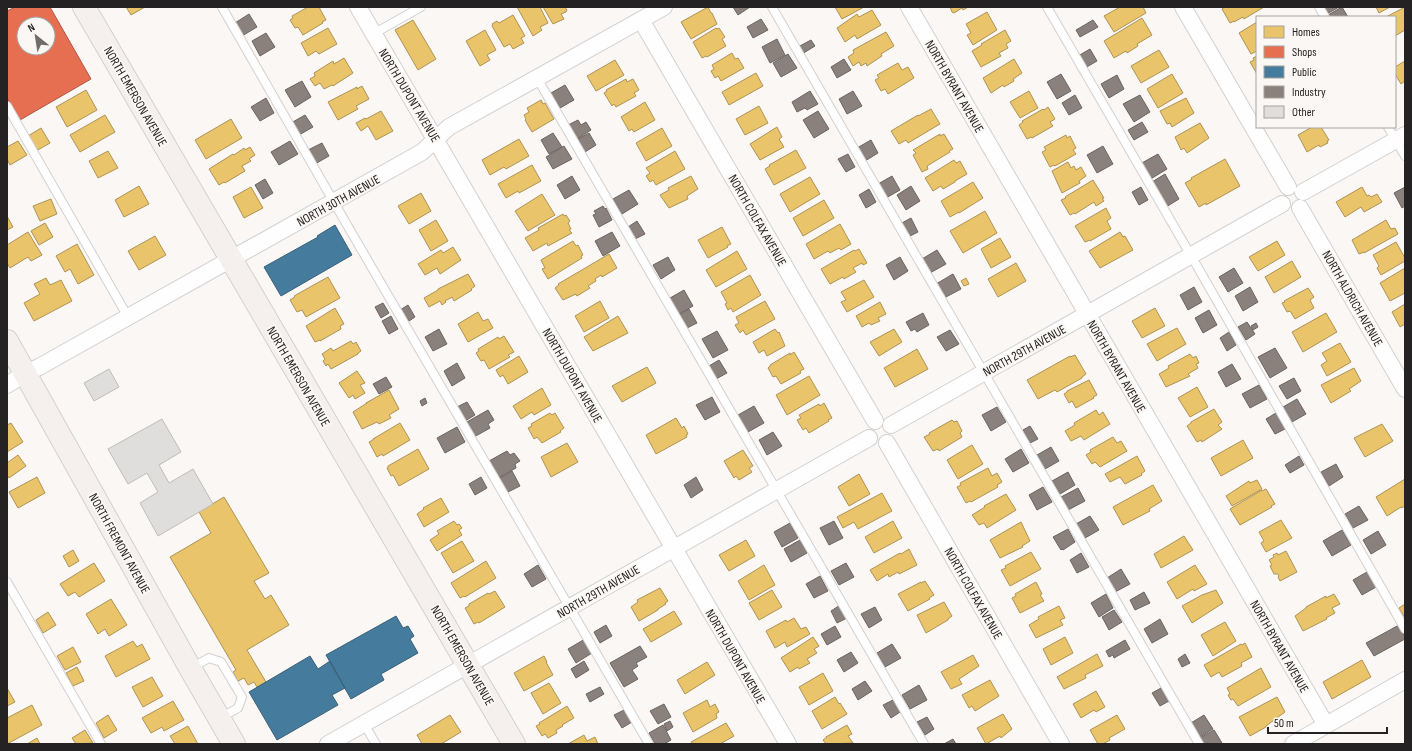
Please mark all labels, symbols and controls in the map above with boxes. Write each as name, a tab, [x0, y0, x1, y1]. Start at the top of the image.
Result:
north arrow	[16, 16, 56, 56]
legend	[1256, 16, 1396, 128]
text: N	[25, 21, 37, 35]
text: Homes	[1292, 25, 1320, 40]
street label: NORTH BYRANT AVENUE	[921, 37, 987, 136]
street label: NORTH EMERSON AVENUE	[100, 44, 170, 149]
text: Shops	[1292, 45, 1317, 60]
street label: NORTH DUPONT AVENUE	[375, 46, 443, 145]
text: Public	[1292, 65, 1317, 80]
text: Industry	[1292, 85, 1326, 100]
text: Other	[1292, 105, 1316, 120]
street label: NORTH 30TH AVENUE	[294, 171, 383, 230]
street label: NORTH COLFAX AVENUE	[724, 172, 790, 269]
street label: NORTH ALDRICH AVENUE	[1318, 248, 1386, 349]
street label: NORTH BYRANT AVENUE	[1083, 317, 1149, 416]
street label: NORTH 29TH AVENUE	[980, 321, 1069, 380]
street label: NORTH EMERSON AVENUE	[263, 324, 333, 429]
street label: NORTH DUPONT AVENUE	[539, 325, 606, 426]
street label: NORTH FREMONT AVENUE	[85, 491, 153, 596]
street label: NORTH COLFAX AVENUE	[940, 545, 1006, 642]
street label: NORTH 29TH AVENUE	[554, 562, 643, 622]
street label: NORTH BYRANT AVENUE	[1246, 597, 1312, 696]
street label: NORTH EMERSON AVENUE	[427, 603, 497, 708]
street label: NORTH DUPONT AVENUE	[702, 606, 769, 707]
scale bar	[1268, 709, 1387, 735]
text: 50 m	[1274, 716, 1294, 731]

